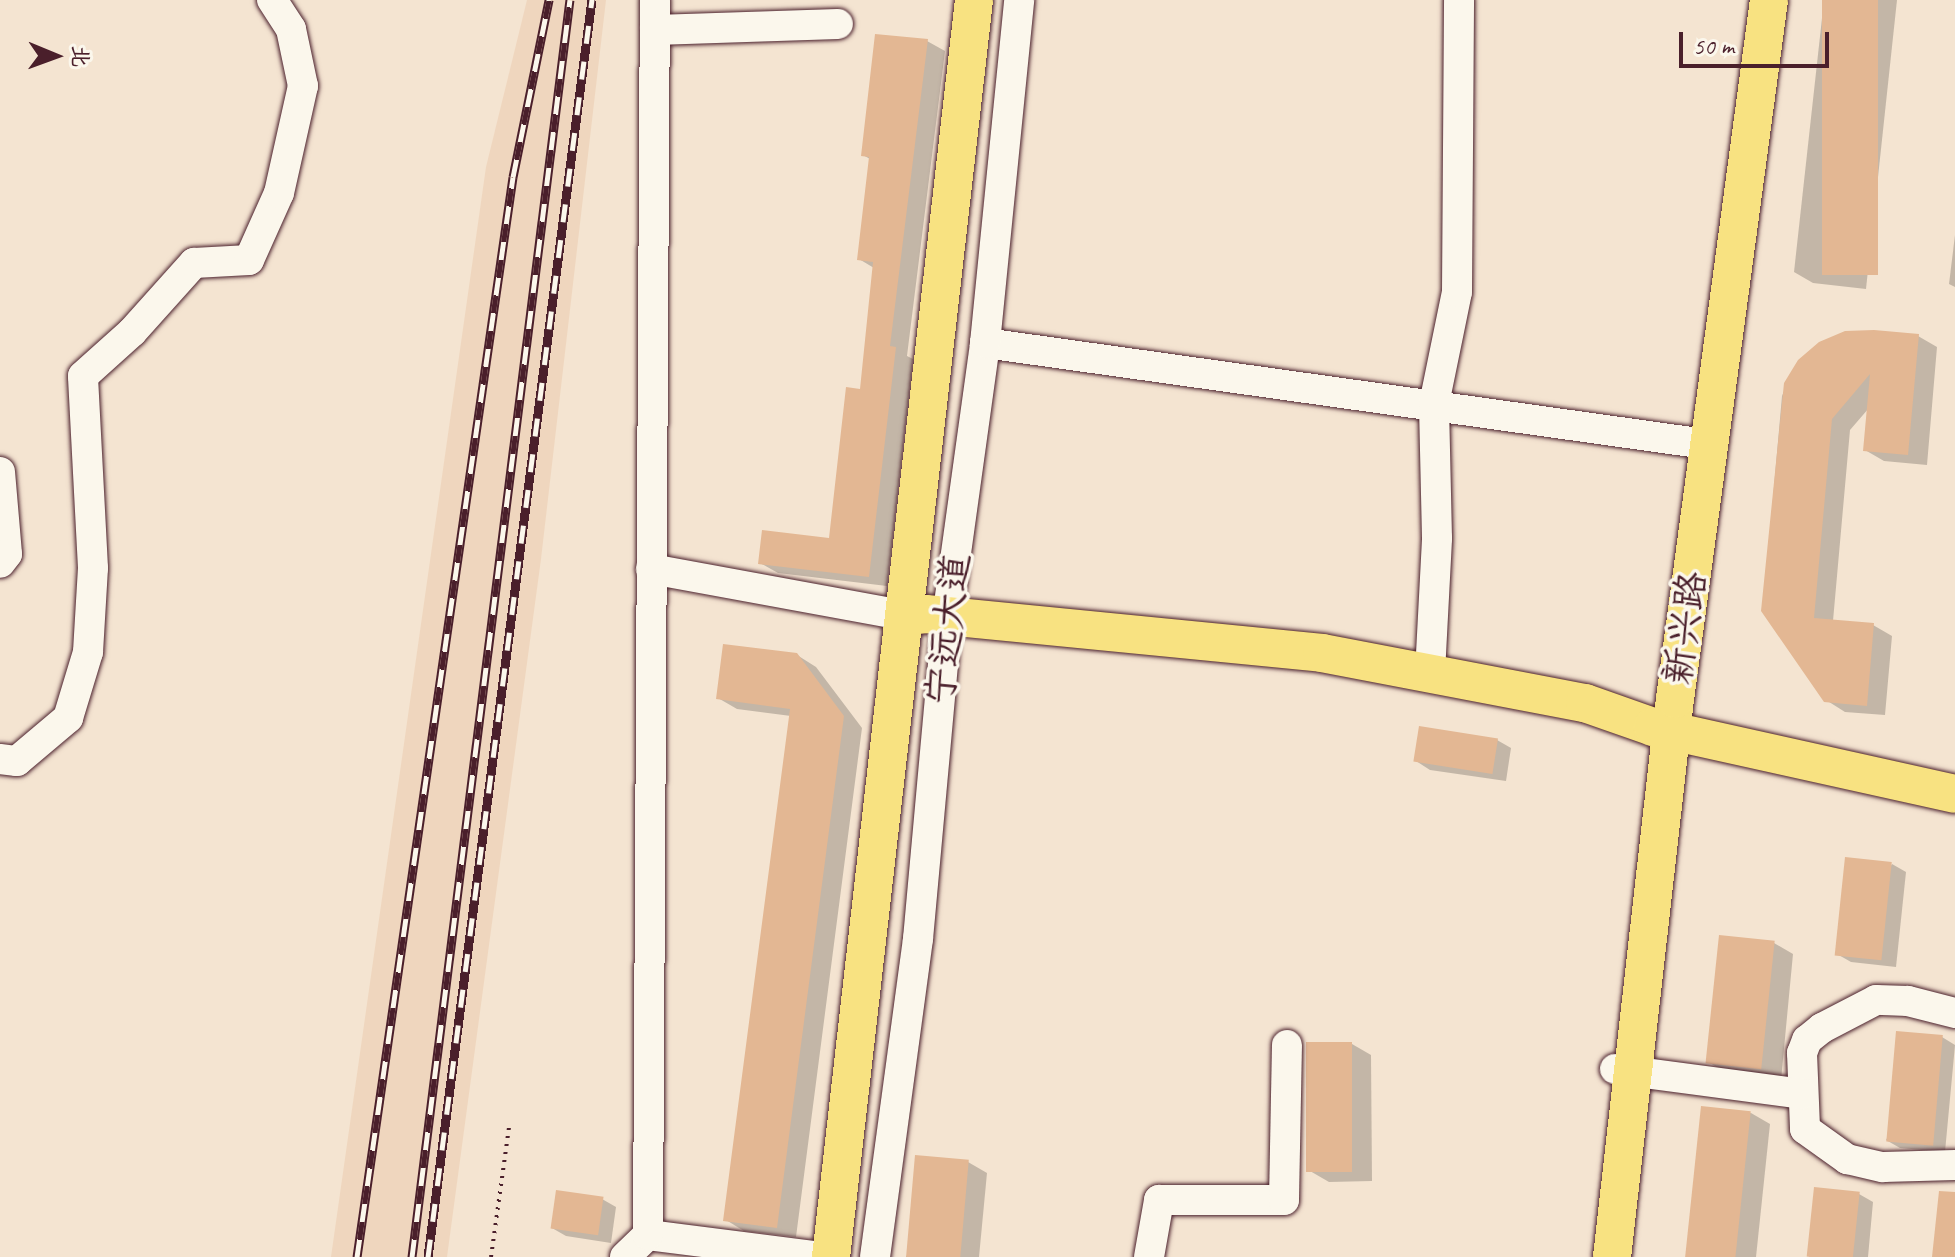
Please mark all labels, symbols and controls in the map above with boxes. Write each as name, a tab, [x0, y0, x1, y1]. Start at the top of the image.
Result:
north arrow	[16, 16, 96, 96]
scale bar	[1683, 16, 1833, 66]
text: 50 m	[1693, 31, 1734, 61]
text: 北	[66, 45, 94, 68]
street label: 宁远大道	[917, 551, 979, 707]
street label: 新兴路	[1654, 568, 1716, 688]

